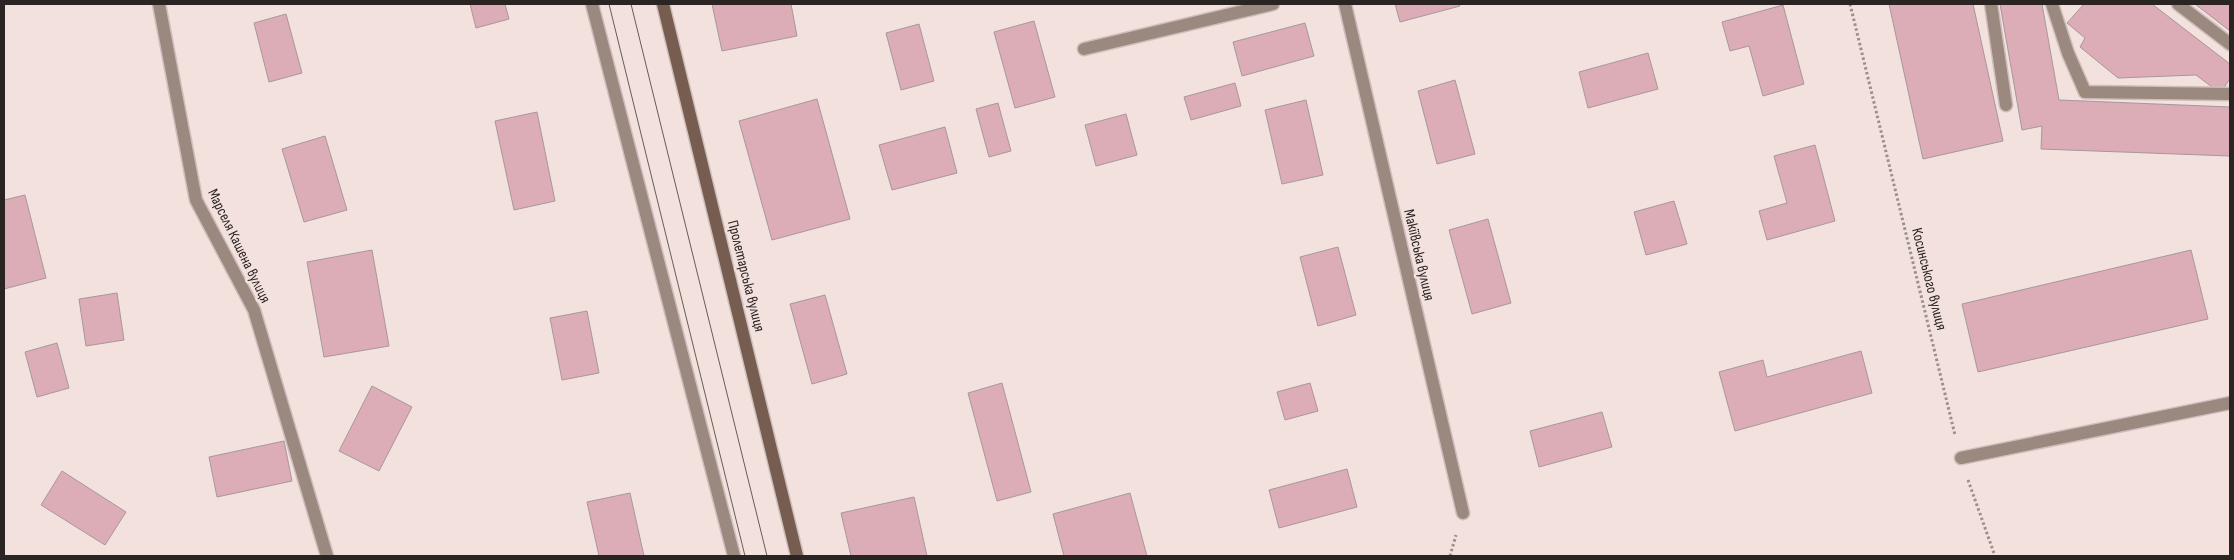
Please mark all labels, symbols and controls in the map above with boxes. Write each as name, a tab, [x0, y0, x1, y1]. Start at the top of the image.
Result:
street label: Марселя Кашена вулиця	[203, 186, 275, 306]
street label: Макіївська вулиця	[1399, 207, 1439, 303]
street label: Пролетарська вулиця	[723, 218, 769, 334]
street label: Косинського вулиця	[1907, 226, 1951, 332]

